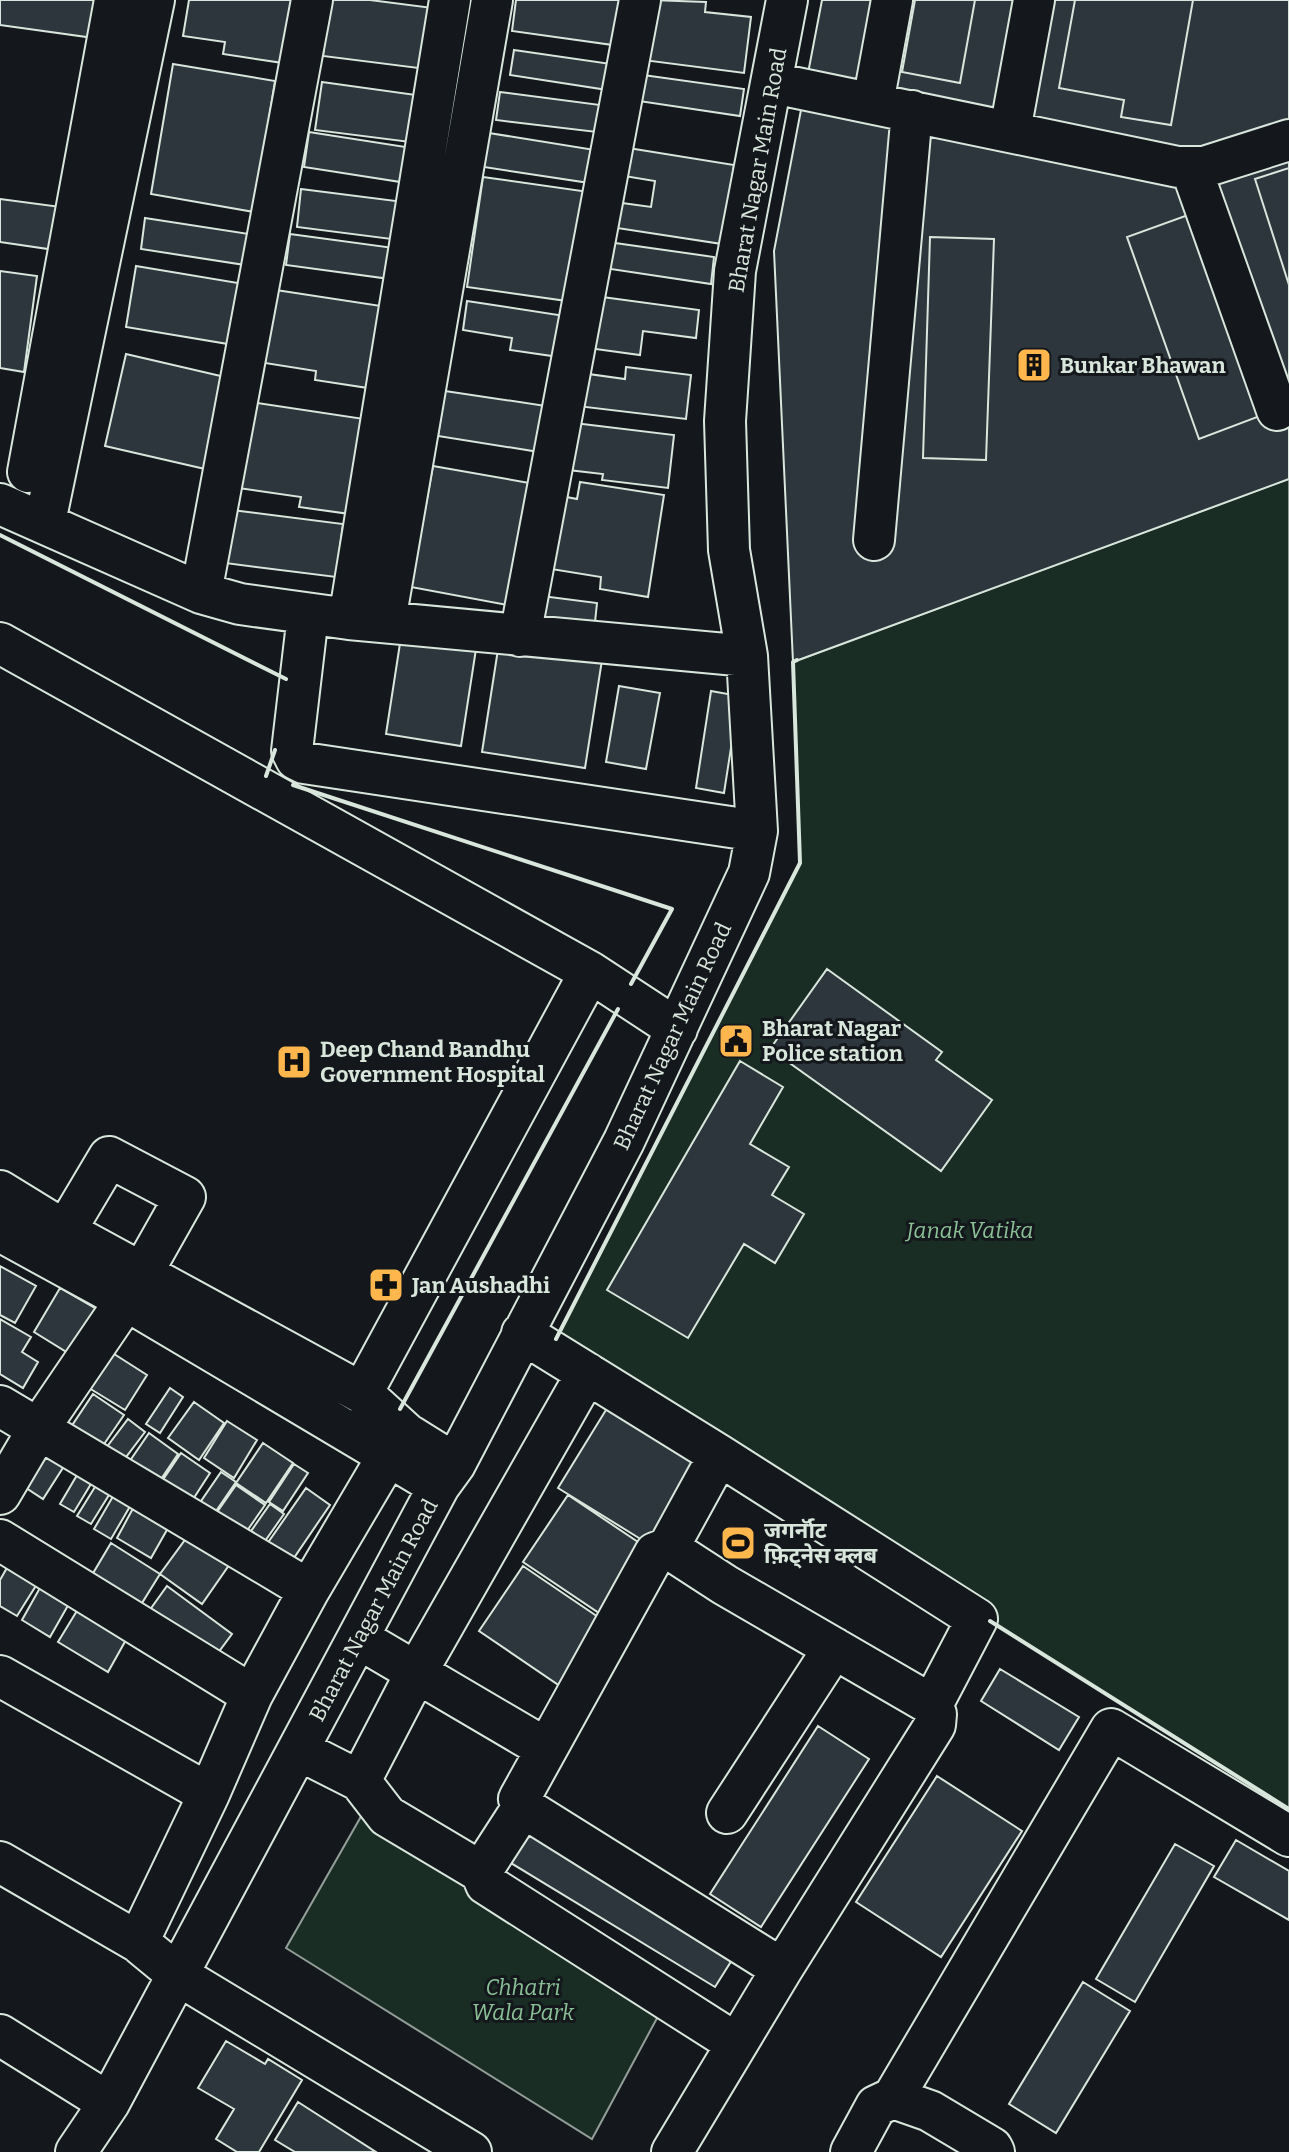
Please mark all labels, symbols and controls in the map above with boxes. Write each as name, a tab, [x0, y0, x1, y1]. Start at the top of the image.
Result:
street label: Bharat Nagar Main Road	[723, 46, 792, 295]
building icon: Bunkar Bhawan	[1015, 346, 1053, 384]
place label: Bunkar Bhawan	[1060, 352, 1226, 379]
street label: Bharat Nagar Main Road	[608, 918, 737, 1154]
place label: Bharat Nagar Police station	[762, 1015, 903, 1067]
public building icon: Bharat Nagar Police station	[717, 1022, 755, 1060]
place label: Deep Chand Bandhu Government Hospital	[320, 1036, 545, 1088]
hospital icon: Deep Chand Bandhu Government Hospital	[275, 1043, 313, 1081]
park label: Janak Vatika	[905, 1217, 1033, 1244]
pharmacy icon: Jan Aushadhi	[367, 1266, 405, 1304]
place label: Jan Aushadhi	[411, 1272, 550, 1299]
street label: Bharat Nagar Main Road	[303, 1494, 444, 1726]
place label: जगर्नॉट फ़िट्नेस क्लब	[764, 1517, 878, 1569]
sports icon: जगर्नॉट फ़िट्नेस क्लब	[719, 1524, 757, 1562]
park label: Chhatri Wala Park	[472, 1974, 575, 2026]

